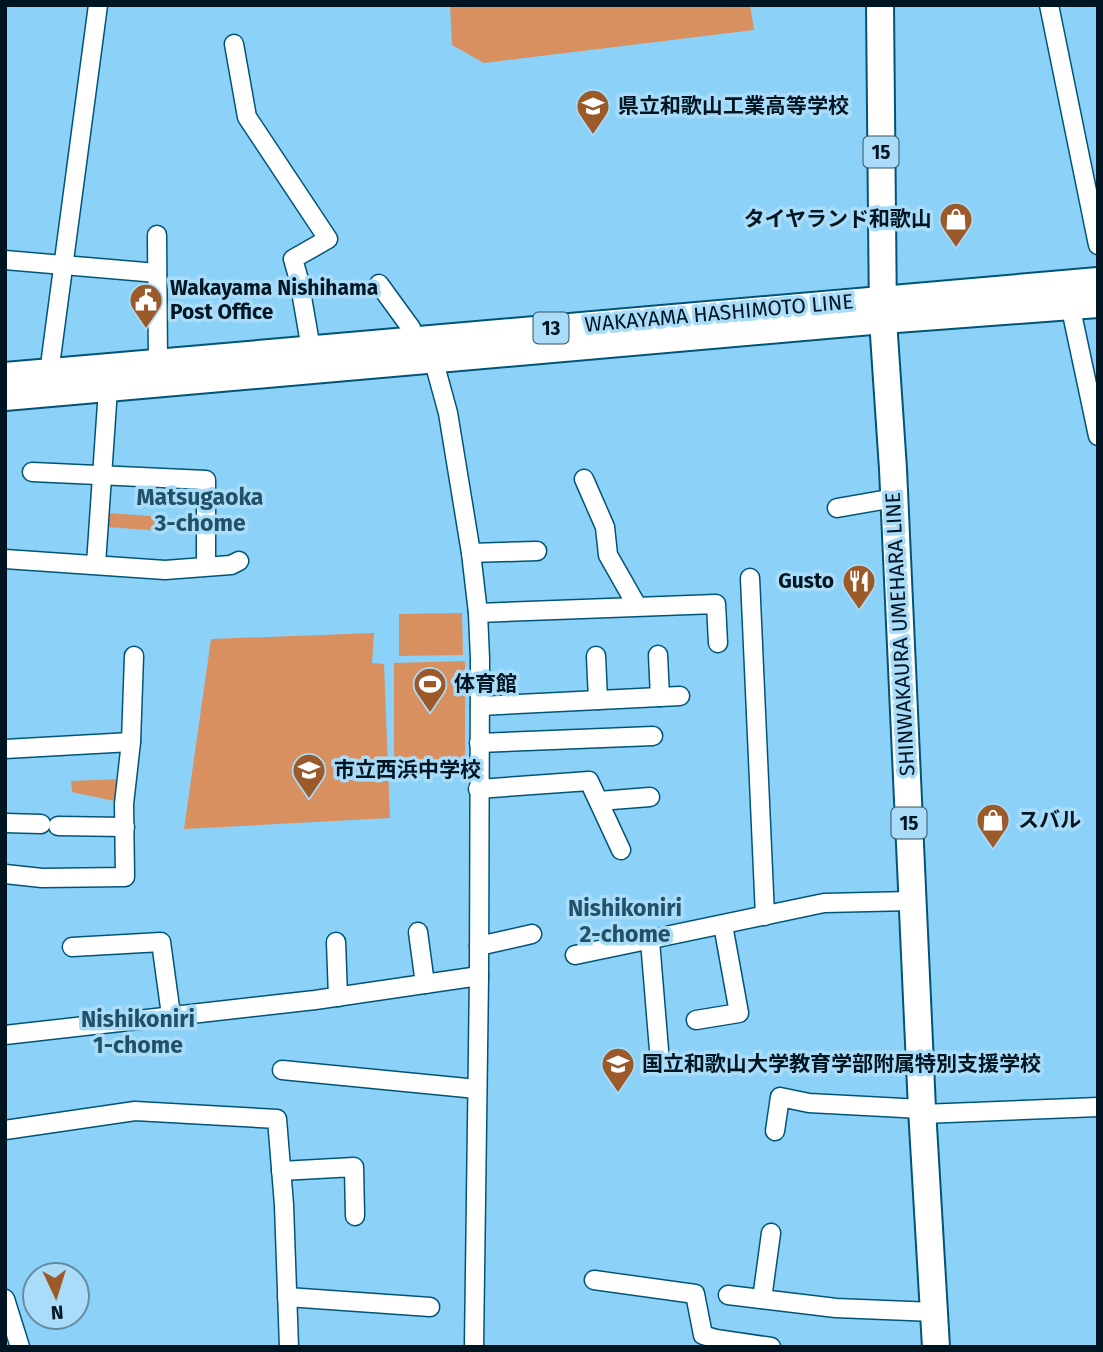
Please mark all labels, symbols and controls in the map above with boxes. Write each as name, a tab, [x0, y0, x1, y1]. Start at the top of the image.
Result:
school or university icon: 県立和歌山工業高等学校	[574, 87, 612, 136]
place label: 県立和歌山工業高等学校	[618, 93, 849, 119]
road number: 15	[864, 136, 898, 168]
shop icon: タイヤランド和歌山	[937, 200, 975, 249]
place label: タイヤランド和歌山	[744, 206, 932, 232]
place label: Wakayama Nishihama Post Office	[170, 275, 378, 325]
public building icon: Wakayama Nishihama Post Office	[127, 281, 165, 330]
street label: WAKAYAMA HASHIMOTO LINE	[583, 288, 855, 338]
road number: 13	[534, 312, 568, 344]
district label: Matsugaoka 3-chome	[137, 483, 263, 537]
street label: SHINWAKAURA UMEHARA LINE	[880, 491, 920, 777]
restaurant icon: Gusto	[840, 562, 878, 611]
place label: Gusto	[778, 568, 834, 594]
sports icon: 体育館	[411, 665, 449, 714]
place label: 体育館	[454, 671, 517, 697]
school or university icon: 市立西浜中学校	[290, 751, 328, 800]
place label: 市立西浜中学校	[334, 757, 481, 783]
shop icon: スバル	[974, 801, 1012, 850]
place label: スバル	[1018, 807, 1081, 833]
road number: 15	[892, 808, 926, 838]
district label: Nishikoniri 2-chome	[568, 894, 682, 948]
district label: Nishikoniri 1-chome	[81, 1005, 195, 1059]
school or university icon: 国立和歌山大学教育学部附属特別支援学校	[599, 1045, 637, 1094]
place label: 国立和歌山大学教育学部附属特別支援学校	[642, 1051, 1041, 1077]
north arrow	[21, 1261, 91, 1331]
text: N	[50, 1301, 64, 1324]

